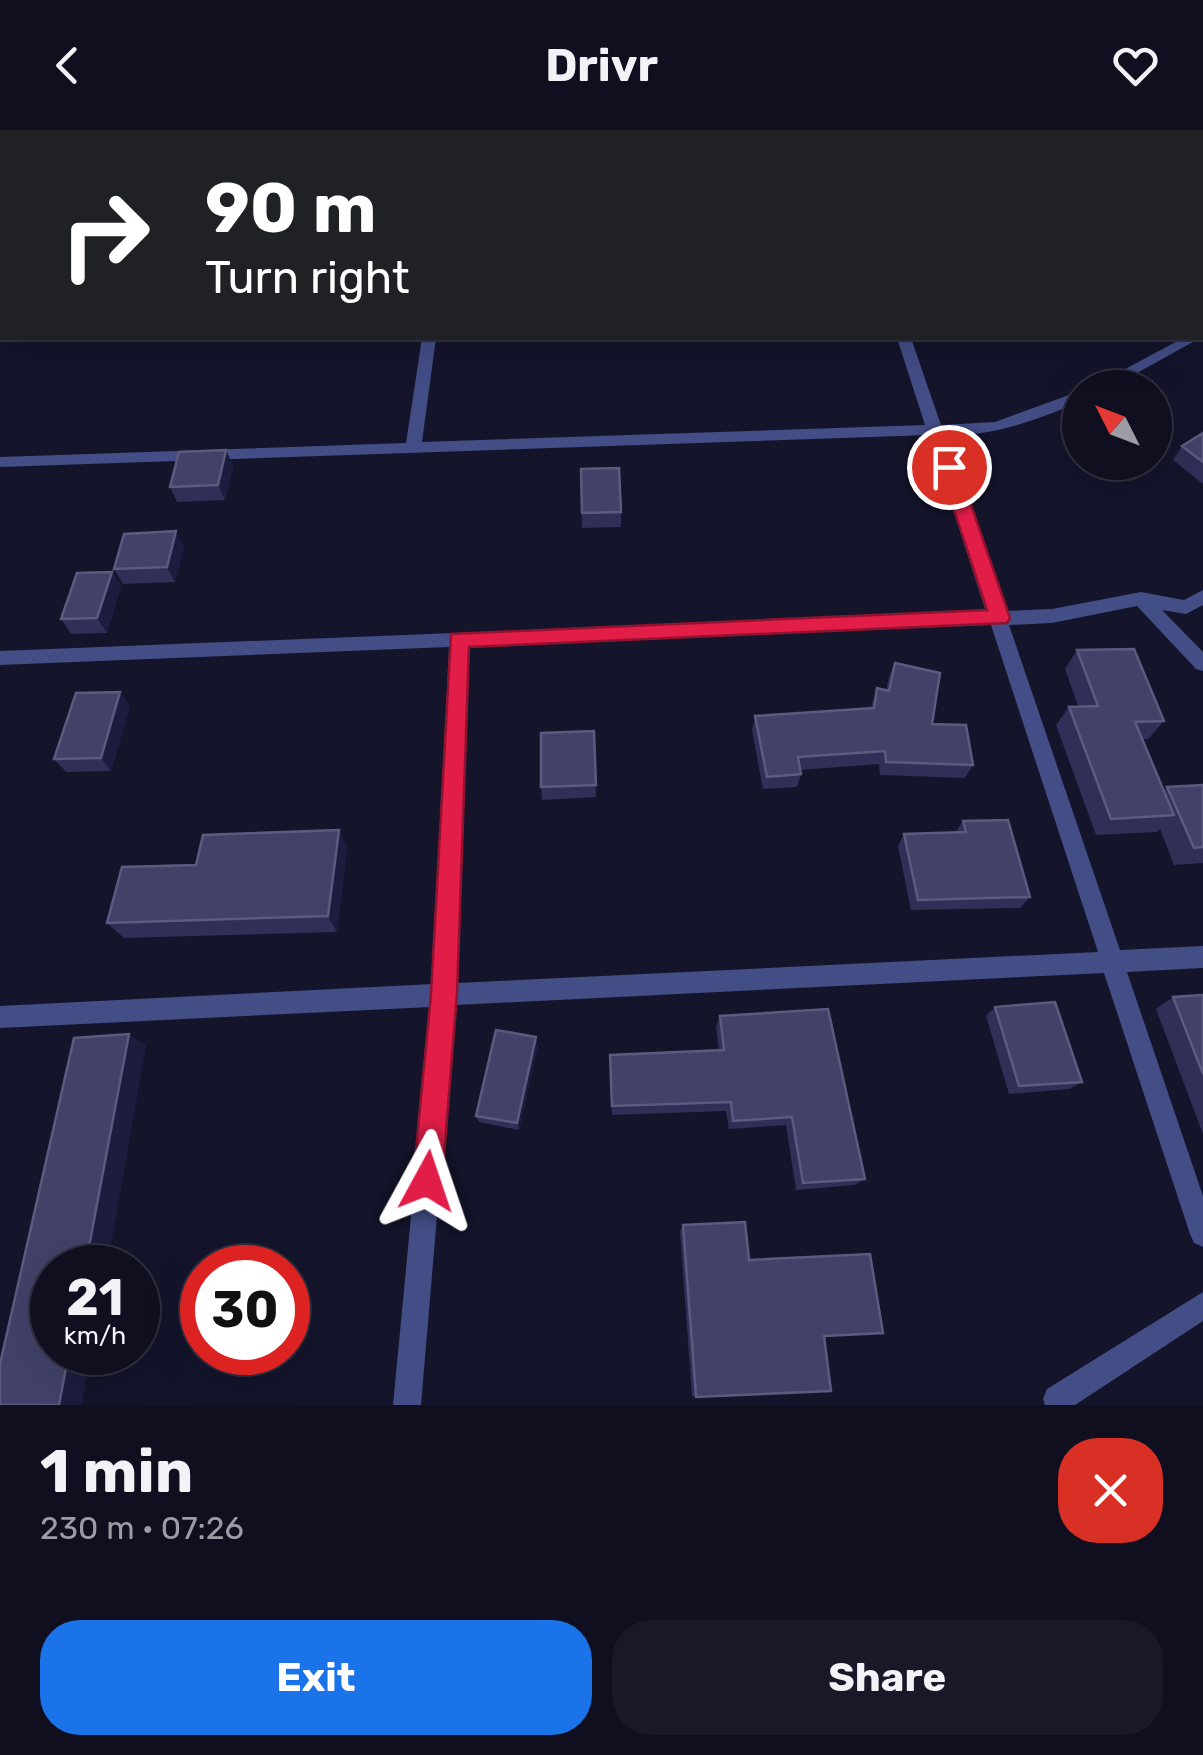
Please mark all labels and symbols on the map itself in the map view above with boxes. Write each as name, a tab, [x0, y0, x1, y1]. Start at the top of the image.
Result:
north arrow	[1062, 370, 1172, 480]
pin	[907, 425, 992, 510]
position arrow	[375, 1129, 479, 1233]
speed limit sign: 30	[180, 1245, 310, 1375]

